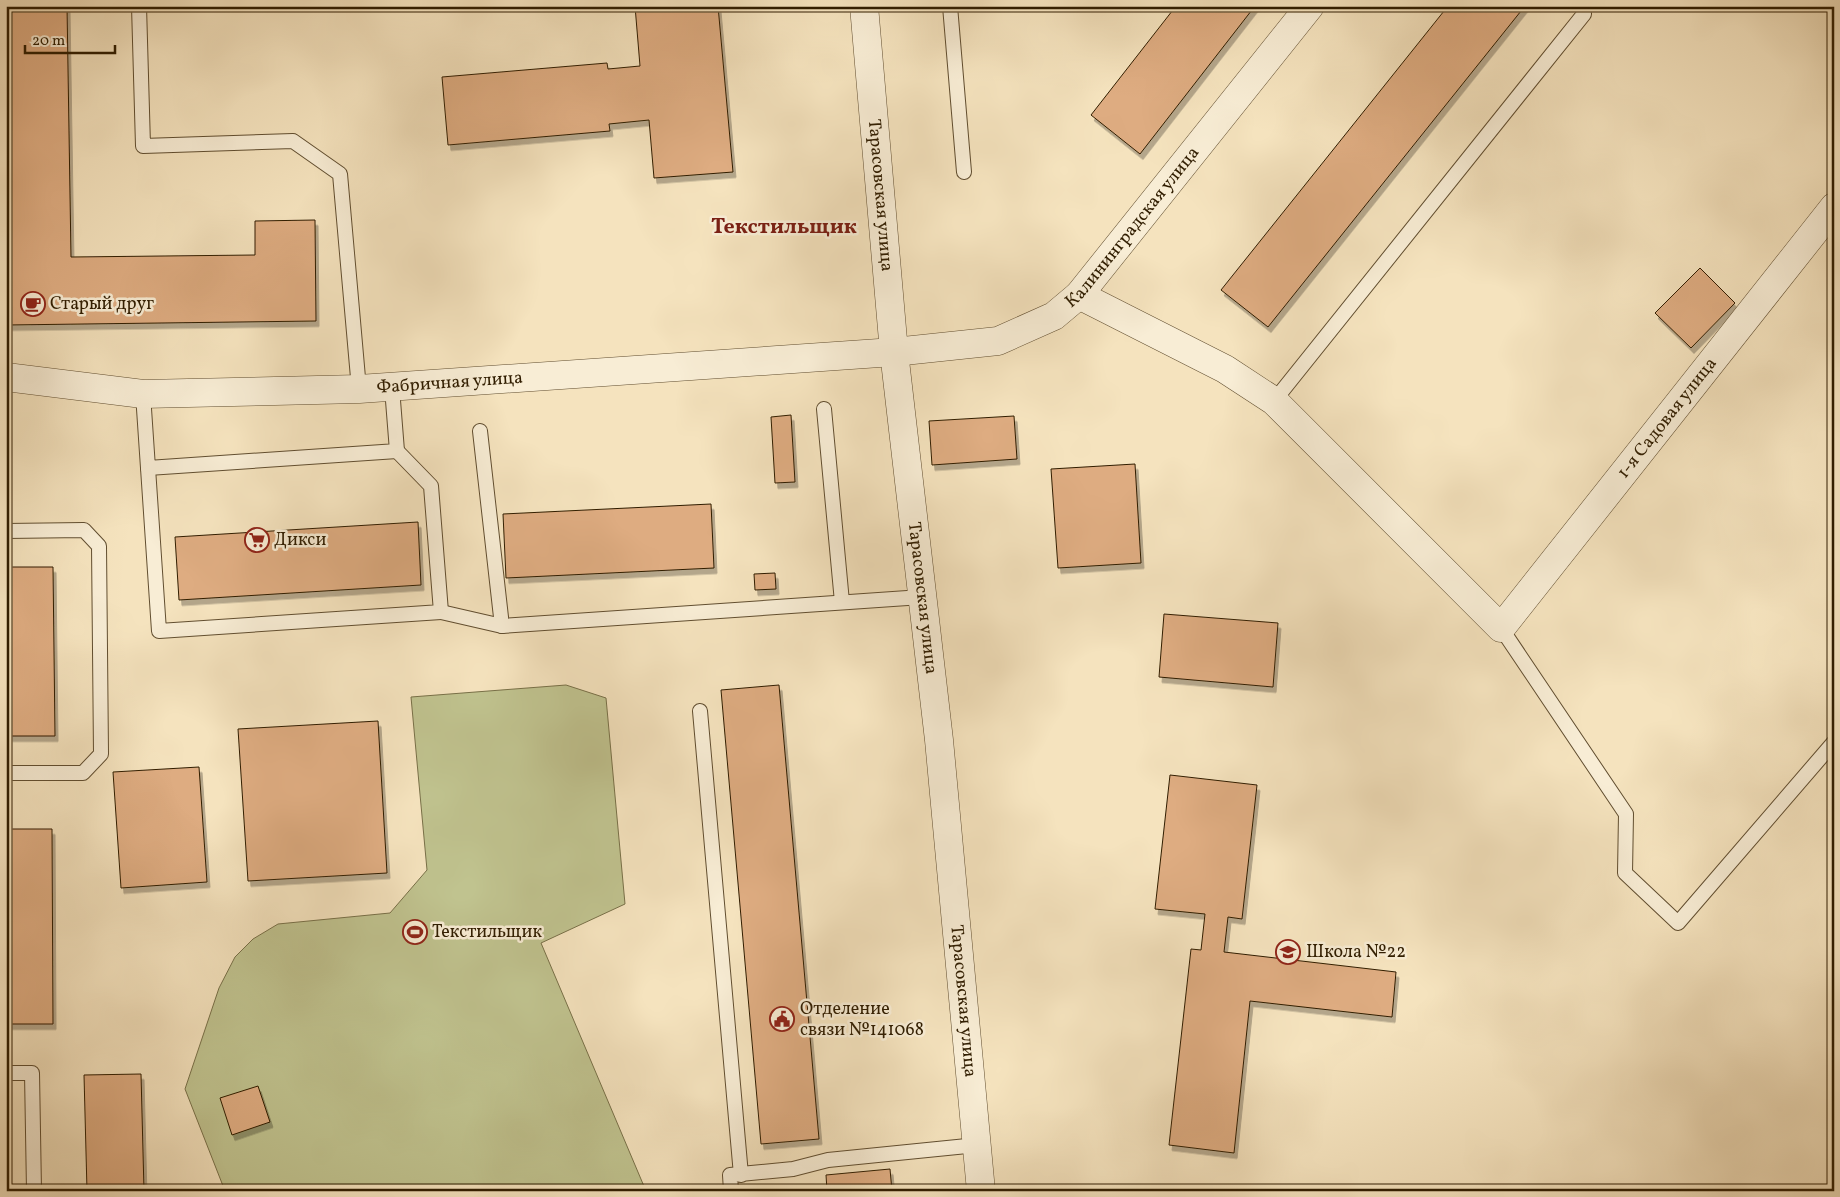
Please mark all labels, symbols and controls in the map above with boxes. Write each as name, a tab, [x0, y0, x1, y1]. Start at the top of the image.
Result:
scale bar	[25, 22, 115, 54]
text: 20 m	[32, 31, 65, 52]
street label: Тарасовская улица	[861, 118, 899, 273]
street label: Калининградская улица	[1060, 141, 1205, 314]
district label: Текстильщик	[711, 212, 857, 243]
cafe icon: Старый друг	[20, 291, 46, 317]
place label: Старый друг	[50, 292, 154, 317]
street label: 1-я Садовая улица	[1611, 352, 1723, 484]
street label: Фабричная улица	[376, 365, 524, 400]
street label: Тарасовская улица	[901, 521, 944, 676]
supermarket icon: Дикси	[244, 527, 270, 553]
place label: Дикси	[274, 528, 326, 553]
sports icon: Текстильщик	[402, 919, 428, 945]
place label: Текстильщик	[432, 920, 542, 945]
street label: Тарасовская улица	[944, 924, 983, 1078]
school or university icon: Школа №22	[1275, 939, 1301, 965]
place label: Школа №22	[1306, 940, 1406, 965]
place label: Отделение связи №141068	[800, 997, 924, 1043]
public building icon: Отделение связи №141068	[769, 1006, 795, 1032]

